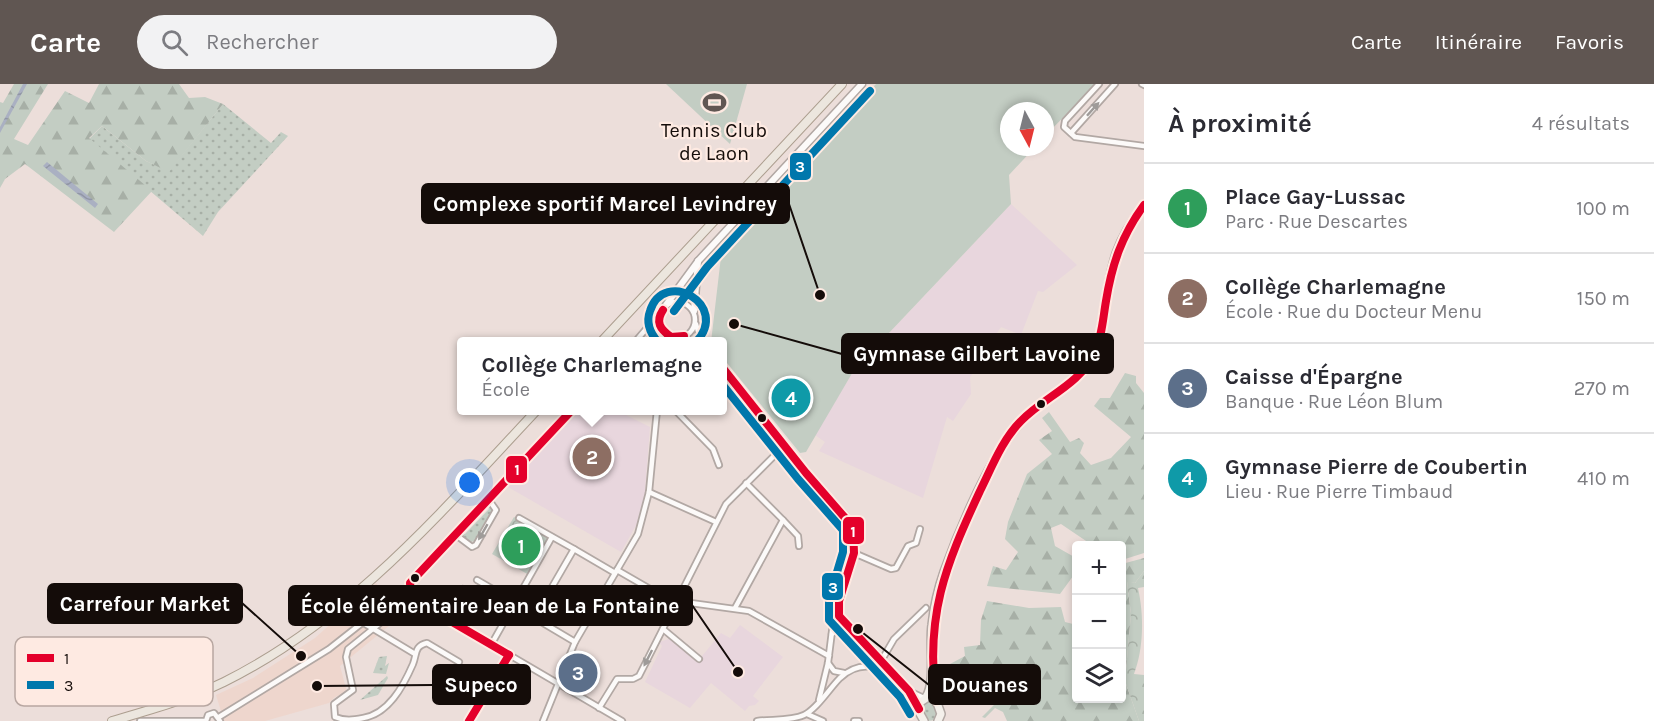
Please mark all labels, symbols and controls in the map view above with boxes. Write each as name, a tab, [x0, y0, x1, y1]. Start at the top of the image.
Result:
search box	[137, 15, 557, 69]
text: Carte	[30, 26, 101, 59]
icon: search	[158, 26, 191, 59]
text: Rechercher	[206, 29, 319, 55]
text: Carte	[1351, 30, 1402, 54]
text: Itinéraire	[1435, 30, 1522, 54]
text: Favoris	[1555, 30, 1624, 54]
sports icon: Tennis Club de Laon	[701, 90, 727, 116]
one-way arrow	[1086, 101, 1100, 116]
north arrow	[1000, 102, 1054, 156]
text: À proximité	[1168, 108, 1312, 139]
text: 4 résultats	[1532, 112, 1630, 135]
place label: Tennis Club de Laon	[661, 119, 767, 165]
line badge: 3	[789, 152, 812, 181]
text: 3	[795, 157, 805, 176]
callout: Complexe sportif Marcel Levindrey	[422, 184, 789, 223]
text: Place Gay-Lussac	[1225, 184, 1406, 210]
text: Complexe sportif Marcel Levindrey	[433, 192, 777, 216]
text: 1	[1184, 197, 1191, 220]
text: 100 m	[1576, 197, 1630, 220]
text: Parc · Rue Descartes	[1225, 210, 1408, 233]
text: Collège Charlemagne	[1225, 274, 1446, 300]
text: 2	[1181, 287, 1194, 310]
text: 150 m	[1577, 287, 1630, 310]
text: École · Rue du Docteur Menu	[1225, 300, 1482, 323]
callout: Gymnase Gilbert Lavoine	[842, 334, 1113, 373]
popup	[457, 337, 727, 415]
text: Gymnase Gilbert Lavoine	[853, 342, 1101, 366]
text: Collège Charlemagne	[482, 352, 702, 378]
text: Caisse d'Épargne	[1225, 364, 1403, 390]
pin: 4	[772, 376, 810, 420]
text: 3	[1181, 377, 1194, 400]
text: 270 m	[1574, 377, 1630, 400]
text: École	[482, 378, 530, 401]
text: Banque · Rue Léon Blum	[1225, 390, 1443, 413]
unlabelled marker	[1035, 398, 1047, 410]
unlabelled marker	[756, 412, 768, 424]
pin: 2	[572, 434, 612, 479]
text: Gymnase Pierre de Coubertin	[1225, 454, 1528, 480]
line badge: 1	[505, 455, 528, 484]
text: 1	[514, 460, 520, 479]
text: 4	[1182, 467, 1193, 490]
text: 410 m	[1577, 467, 1630, 490]
your location	[455, 468, 484, 497]
text: Lieu · Rue Pierre Timbaud	[1225, 480, 1453, 503]
line badge: 1	[842, 516, 865, 545]
text: 1	[850, 522, 856, 541]
one-way arrow	[478, 524, 488, 541]
pin: 1	[502, 524, 540, 568]
map controls	[1072, 541, 1126, 703]
button: +	[1072, 541, 1126, 595]
unlabelled marker	[409, 572, 421, 584]
line badge: 3	[821, 572, 844, 601]
text: 3	[828, 578, 838, 597]
callout: Carrefour Market	[48, 584, 242, 623]
callout: École élémentaire Jean de La Fontaine	[289, 586, 692, 625]
text: Carrefour Market	[60, 592, 230, 616]
text: École élémentaire Jean de La Fontaine	[301, 592, 679, 618]
button: −	[1072, 595, 1126, 649]
legend	[15, 637, 213, 706]
text: 1	[64, 649, 69, 668]
button: layers	[1072, 649, 1126, 703]
pin: 3	[558, 650, 598, 696]
one-way arrow	[643, 650, 653, 667]
callout: Supeco	[433, 665, 530, 704]
callout: Douanes	[929, 665, 1040, 704]
text: Supeco	[444, 673, 518, 697]
text: Douanes	[941, 673, 1029, 697]
text: 3	[64, 676, 73, 695]

